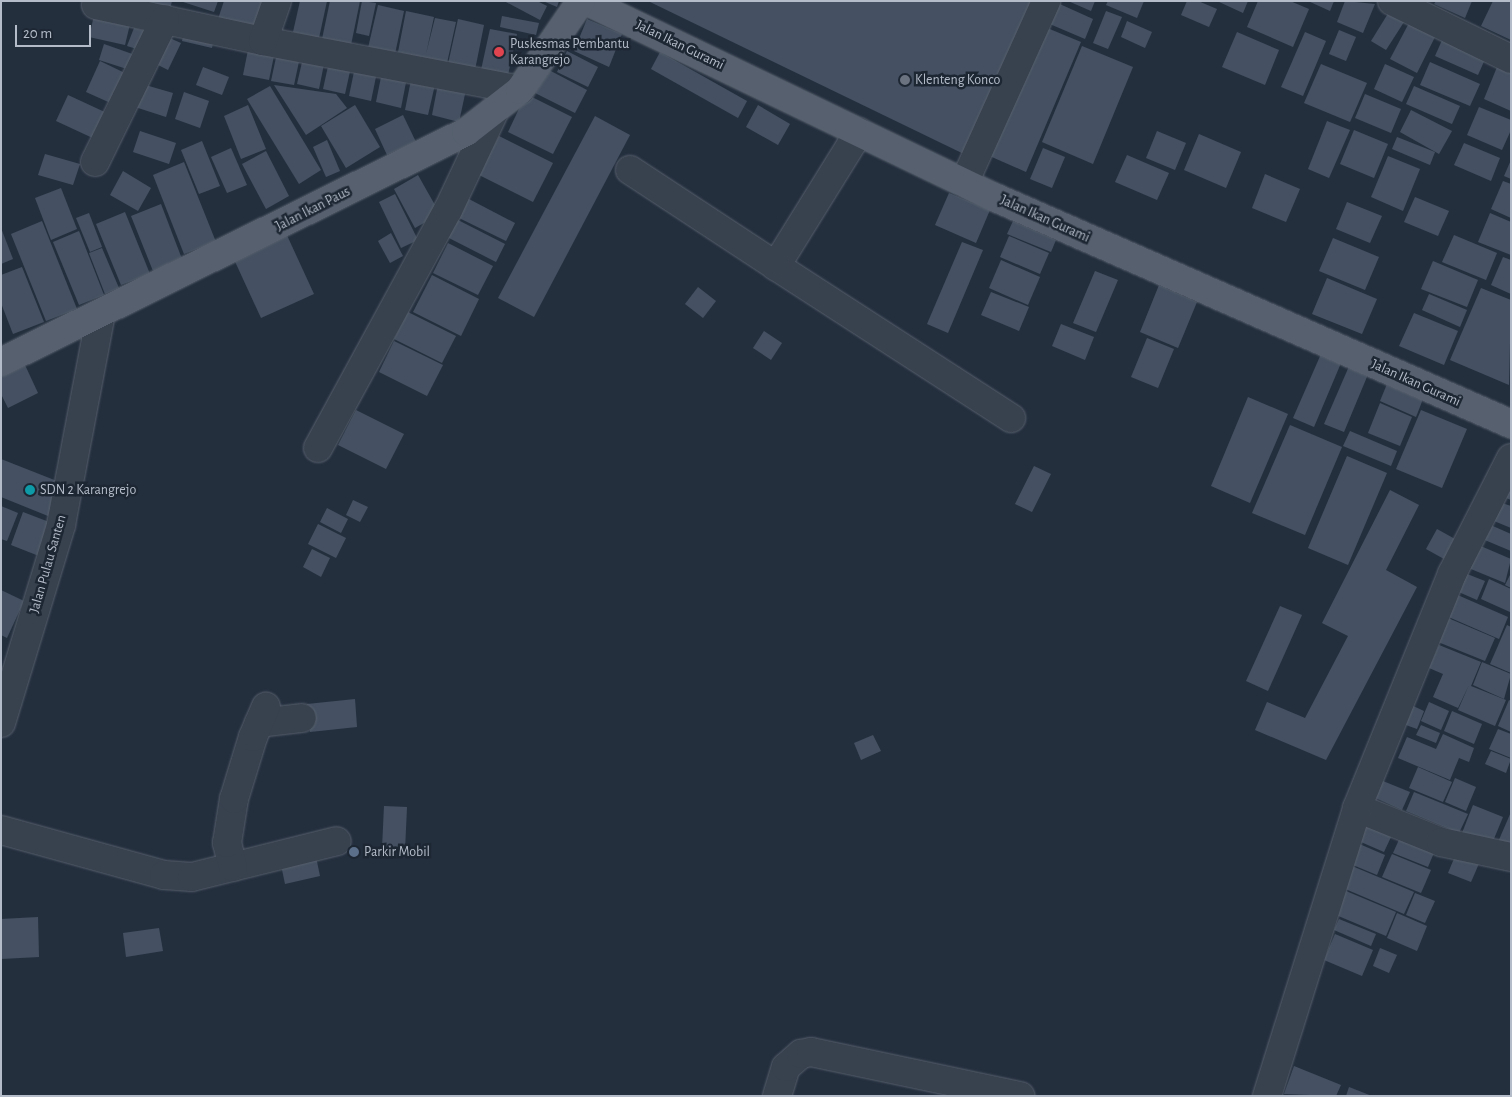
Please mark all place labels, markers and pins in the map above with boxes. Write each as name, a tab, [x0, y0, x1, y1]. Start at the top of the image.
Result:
place label: Puskesmas Pembantu Karangrejo	[510, 36, 629, 68]
marker: Puskesmas Pembantu Karangrejo	[492, 45, 506, 59]
place label: Klenteng Konco	[915, 72, 1000, 88]
marker: Klenteng Konco	[899, 74, 911, 86]
place label: SDN 2 Karangrejo	[40, 482, 136, 498]
marker: SDN 2 Karangrejo	[24, 484, 36, 496]
place label: Parkir Mobil	[364, 844, 430, 860]
marker: Parkir Mobil	[348, 846, 360, 858]

